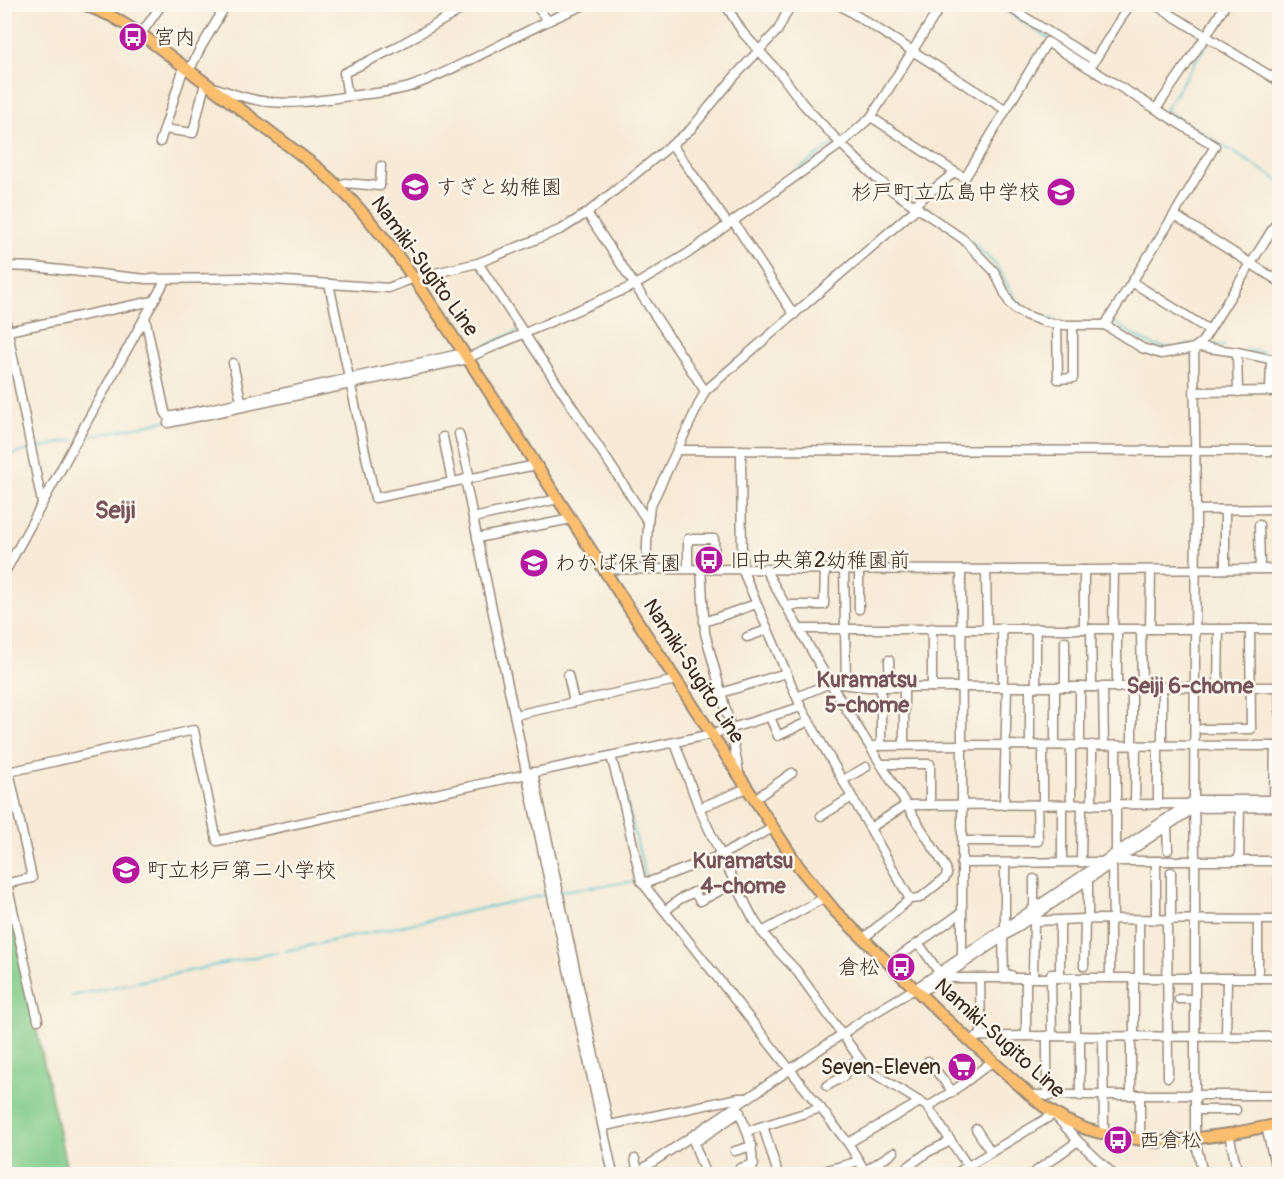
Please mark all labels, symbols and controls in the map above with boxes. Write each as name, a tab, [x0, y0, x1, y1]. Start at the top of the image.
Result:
bus stop icon: 宮内	[117, 21, 149, 53]
place label: 宮内	[154, 24, 196, 51]
school or university icon: すぎと幼稚園	[399, 171, 431, 203]
place label: すぎと幼稚園	[436, 174, 562, 201]
school or university icon: 杉戸町立広島中学校	[1045, 176, 1077, 208]
place label: 杉戸町立広島中学校	[851, 179, 1040, 206]
street label: Namiki-Sugito Line	[365, 191, 485, 342]
district label: Seiji	[95, 496, 135, 525]
bus stop icon: 旧中央第2幼稚園前	[693, 544, 725, 576]
school or university icon: わかば保育園	[518, 547, 550, 579]
place label: 旧中央第2幼稚園前	[730, 547, 910, 574]
place label: わかば保育園	[555, 550, 681, 577]
street label: Namiki-Sugito Line	[637, 594, 751, 749]
district label: Kuramatsu 5-chome	[817, 666, 917, 719]
district label: Seiji 6-chome	[1127, 672, 1255, 700]
district label: Kuramatsu 4-chome	[693, 847, 793, 900]
school or university icon: 町立杉戸第二小学校	[110, 854, 142, 886]
place label: 町立杉戸第二小学校	[147, 857, 336, 884]
bus stop icon: 倉松	[885, 951, 917, 983]
place label: 倉松	[838, 954, 880, 981]
street label: Namiki-Sugito Line	[929, 973, 1071, 1105]
supermarket icon: Seven-Eleven	[946, 1051, 978, 1083]
place label: Seven-Eleven	[821, 1054, 941, 1081]
bus stop icon: 西倉松	[1102, 1124, 1134, 1156]
place label: 西倉松	[1139, 1127, 1202, 1154]

